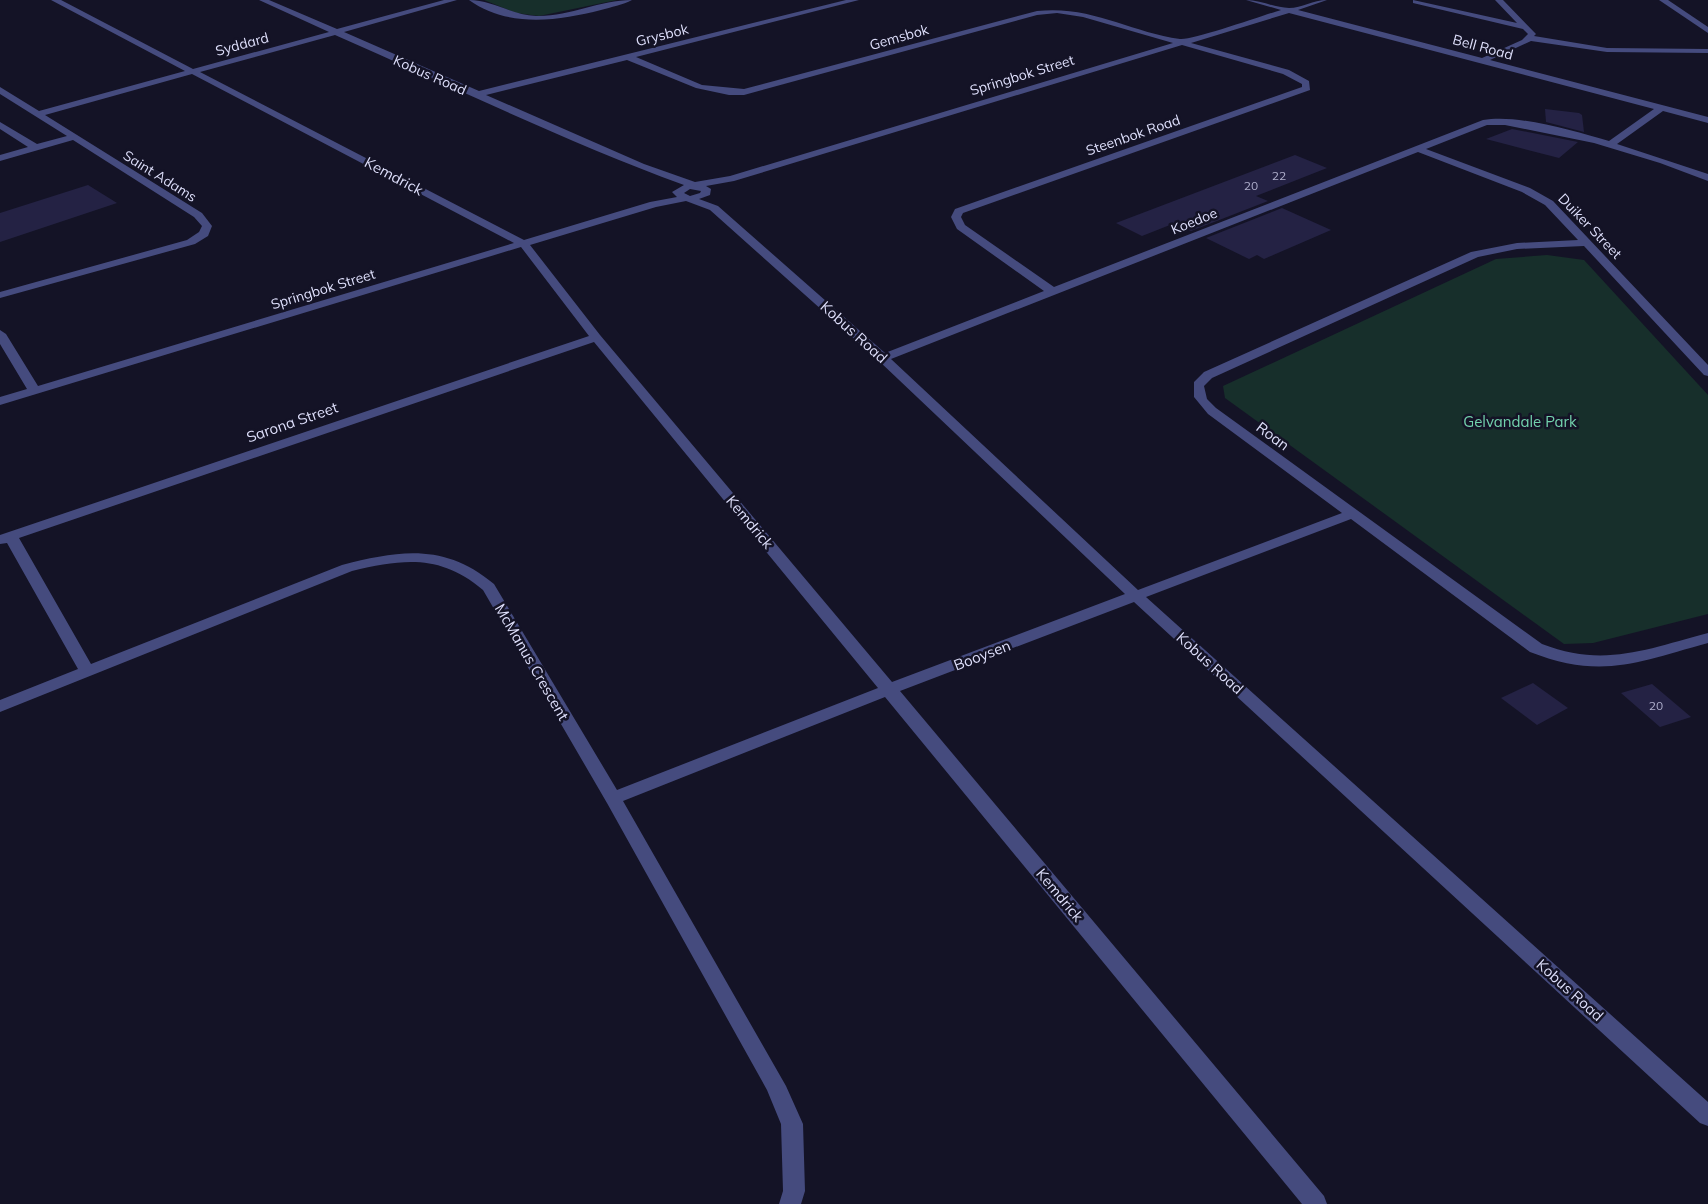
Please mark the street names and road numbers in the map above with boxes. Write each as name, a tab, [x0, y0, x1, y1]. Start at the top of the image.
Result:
street label: Grysbok	[634, 20, 691, 50]
street label: Gemsbok	[867, 20, 931, 54]
street label: Syddard	[213, 28, 271, 60]
street label: Bell Road	[1451, 30, 1515, 64]
street label: Kobus Road	[391, 51, 469, 99]
street label: Springbok Street	[968, 51, 1076, 99]
street label: Steenbok Road	[1083, 110, 1183, 160]
street label: Saint Adams	[120, 146, 200, 206]
street label: Kemdrick	[361, 153, 427, 199]
street label: Duiker Street	[1554, 190, 1626, 263]
street label: Koedoe	[1168, 204, 1220, 238]
street label: Springbok Street	[269, 265, 377, 313]
street label: Kobus Road	[817, 297, 891, 367]
street label: Sarona Street	[244, 397, 340, 447]
street label: Roan	[1253, 417, 1293, 455]
street label: Kemdrick	[722, 491, 778, 553]
street label: McManus Crescent	[491, 600, 573, 724]
street label: Kobus Road	[1173, 628, 1247, 698]
street label: Booysen	[951, 635, 1013, 675]
street label: Kemdrick	[1032, 864, 1088, 926]
street label: Kobus Road	[1533, 955, 1607, 1025]

